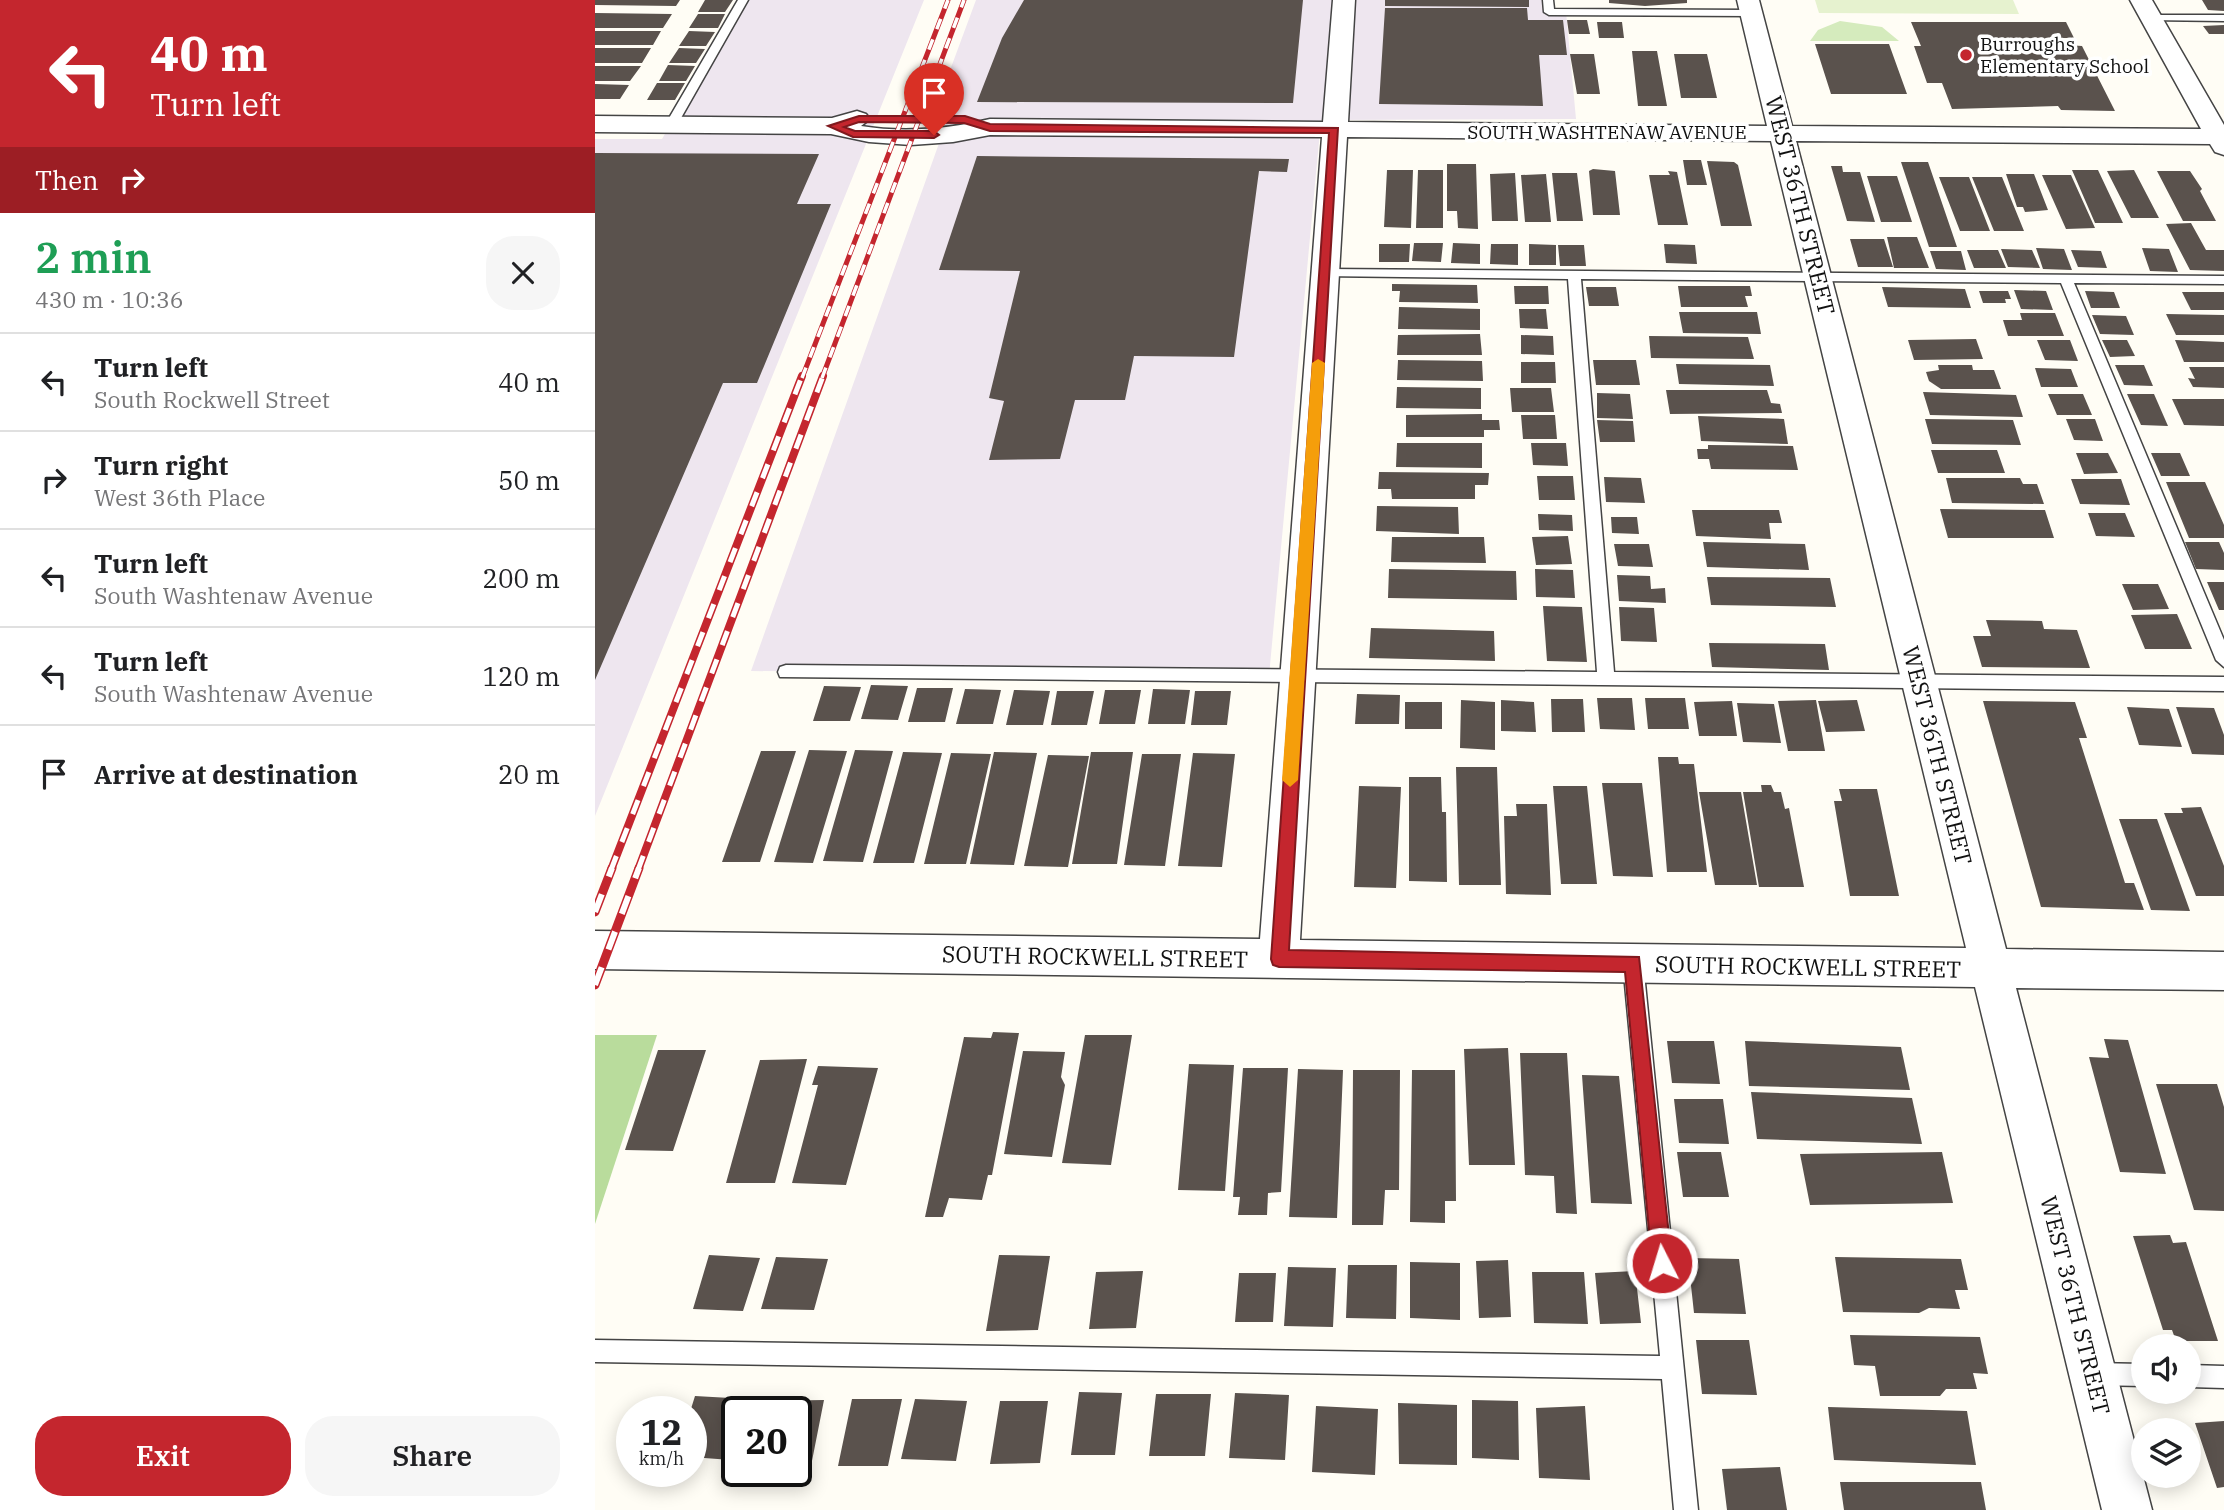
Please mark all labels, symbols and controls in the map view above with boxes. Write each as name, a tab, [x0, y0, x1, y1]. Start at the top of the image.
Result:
text: 40 m	[150, 21, 268, 84]
icon: left	[35, 28, 126, 119]
place label: Burroughs Elementary School	[1980, 32, 2150, 78]
marker: Burroughs Elementary School	[1958, 47, 1974, 63]
pin	[904, 63, 964, 135]
icon: arrive	[915, 74, 953, 112]
text: Turn left	[150, 83, 281, 125]
street label: WEST 36TH STREET	[1759, 92, 1843, 318]
street label: SOUTH WASHTENAW AVENUE	[1467, 120, 1747, 144]
icon: right	[113, 161, 151, 199]
text: Then	[35, 163, 99, 197]
text: 2 min	[35, 230, 152, 285]
button: close	[486, 236, 560, 310]
text: 430 m · 10:36	[35, 284, 184, 314]
text: Turn left	[94, 350, 208, 384]
icon: left	[35, 363, 73, 401]
text: 40 m	[498, 365, 560, 399]
text: South Rockwell Street	[94, 384, 330, 414]
text: Turn right	[94, 448, 228, 482]
icon: right	[35, 461, 73, 499]
text: 50 m	[498, 463, 560, 497]
text: West 36th Place	[94, 482, 265, 512]
text: Turn left	[94, 546, 208, 580]
icon: left	[35, 559, 73, 597]
text: 200 m	[482, 561, 560, 595]
text: South Washtenaw Avenue	[94, 580, 373, 610]
street label: WEST 36TH STREET	[1896, 642, 1980, 868]
text: Turn left	[94, 644, 208, 678]
icon: left	[35, 657, 73, 695]
text: 120 m	[482, 659, 560, 693]
text: South Washtenaw Avenue	[94, 678, 373, 708]
icon: arrive	[35, 755, 73, 793]
text: Arrive at destination	[94, 757, 358, 791]
text: 20 m	[498, 757, 560, 791]
street label: SOUTH ROCKWELL STREET	[942, 938, 1248, 974]
street label: SOUTH ROCKWELL STREET	[1655, 948, 1961, 984]
street label: WEST 36TH STREET	[2034, 1192, 2118, 1418]
position arrow	[1625, 1226, 1699, 1300]
map controls	[2131, 1334, 2201, 1488]
button: sound	[2131, 1334, 2201, 1404]
speed limit sign: 20	[721, 1396, 812, 1487]
text: 12	[640, 1409, 683, 1455]
button: Exit	[35, 1416, 291, 1496]
button: Share	[305, 1416, 560, 1496]
button: layers	[2131, 1418, 2201, 1488]
text: km/h	[639, 1447, 684, 1470]

